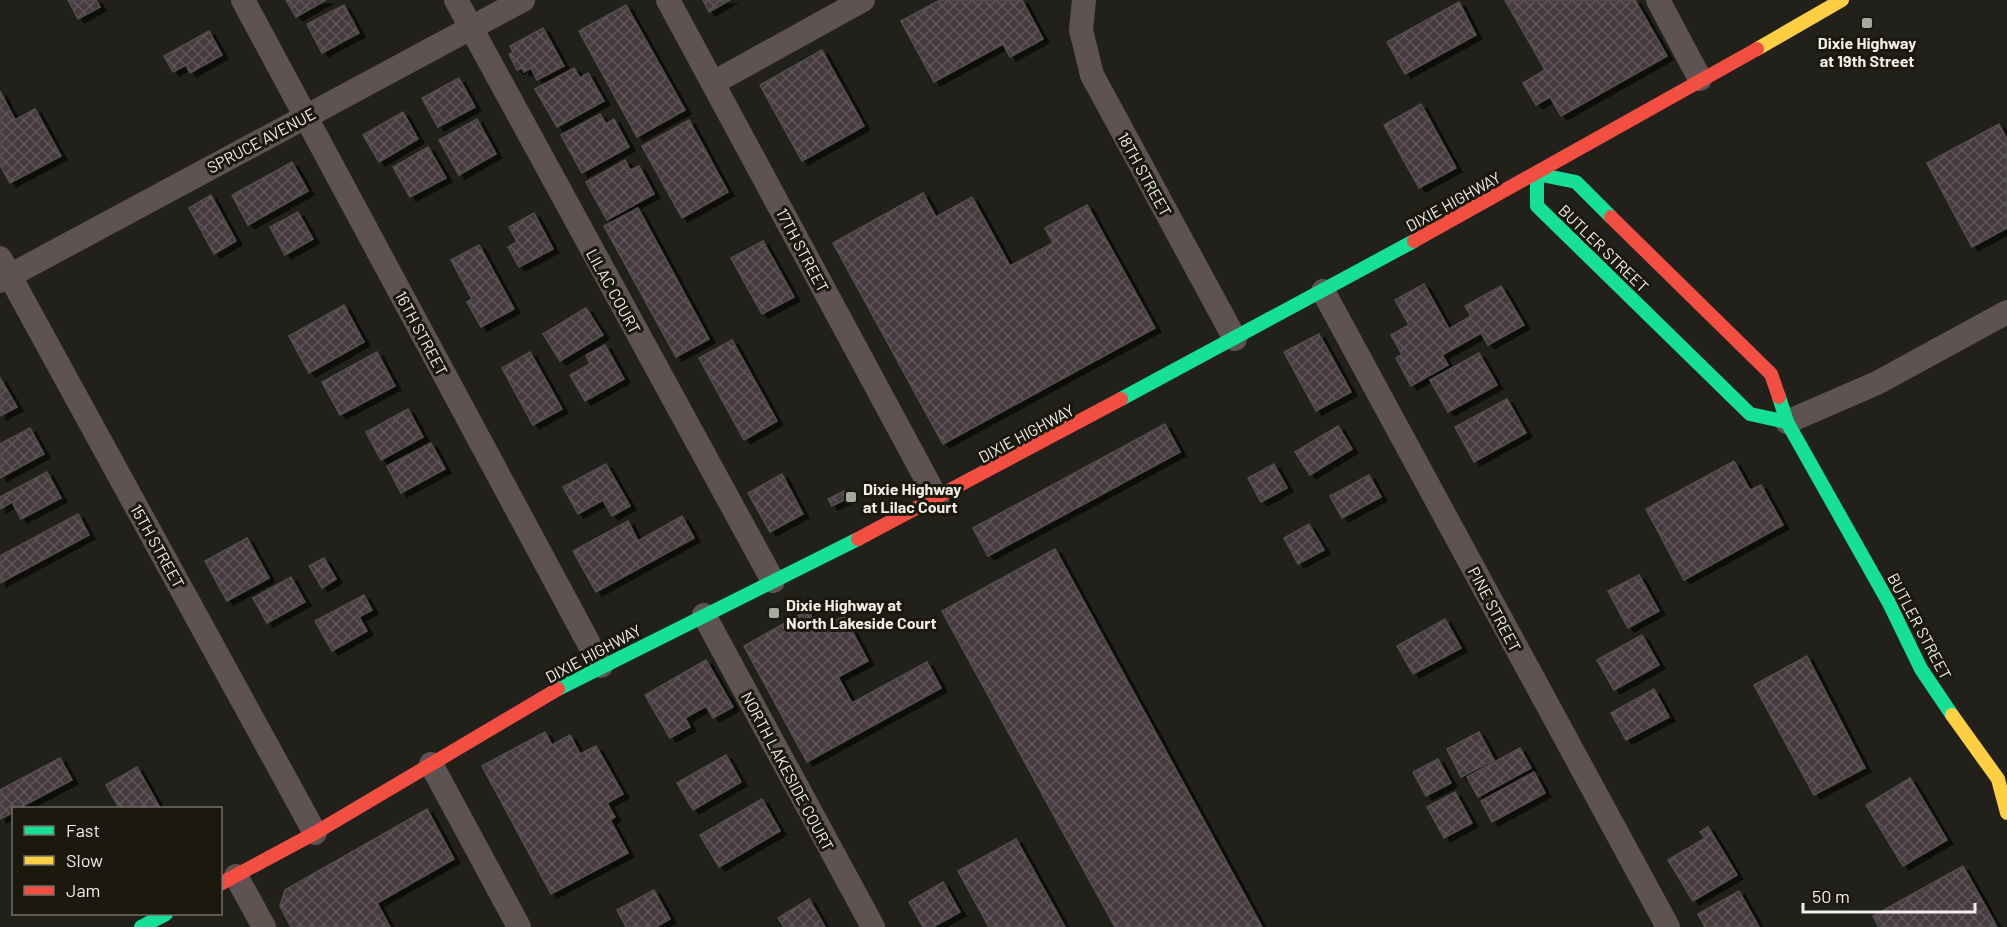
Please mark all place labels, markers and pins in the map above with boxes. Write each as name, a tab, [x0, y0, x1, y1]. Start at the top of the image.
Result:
marker: Dixie Highway at 19th Street	[1860, 16, 1874, 30]
place label: Dixie Highway at 19th Street	[1818, 33, 1916, 70]
place label: Dixie Highway at Lilac Court	[863, 479, 961, 516]
marker: Dixie Highway at Lilac Court	[844, 490, 858, 504]
place label: Dixie Highway at North Lakeside Court	[786, 595, 937, 632]
marker: Dixie Highway at North Lakeside Court	[767, 606, 781, 620]

